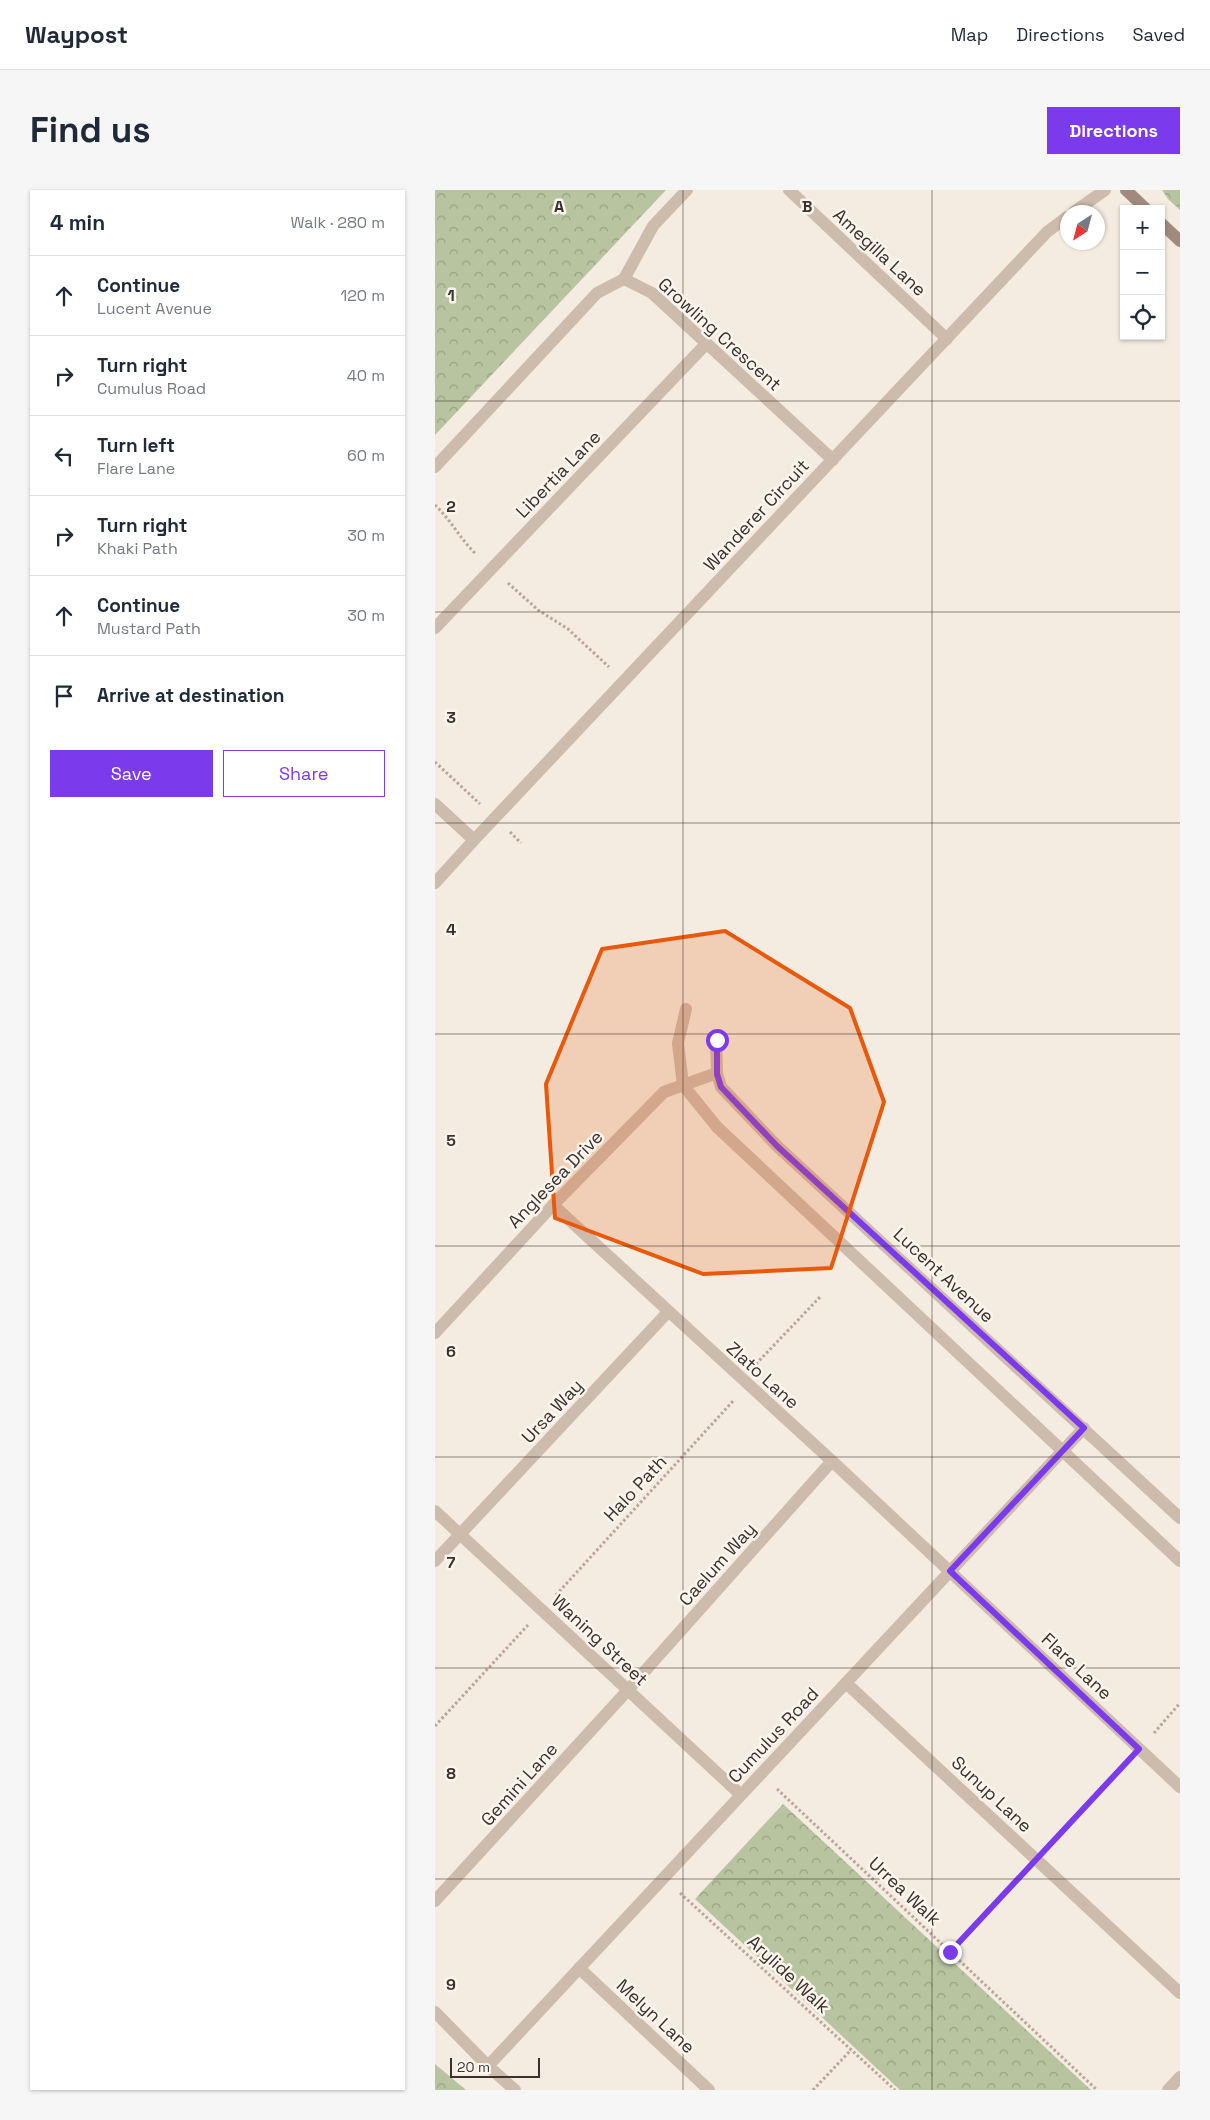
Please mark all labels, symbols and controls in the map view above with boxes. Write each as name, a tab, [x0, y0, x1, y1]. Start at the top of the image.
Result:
text: Waypost	[25, 19, 128, 50]
text: Map	[951, 23, 988, 46]
text: Directions	[1016, 23, 1105, 46]
text: Saved	[1133, 23, 1185, 46]
button: Directions	[1047, 107, 1180, 154]
text: Find us	[30, 108, 151, 152]
text: A	[554, 196, 564, 217]
text: B	[802, 196, 812, 217]
street label: Amegilla Lane	[829, 203, 931, 301]
north arrow	[1060, 205, 1105, 250]
map controls	[1120, 205, 1165, 340]
button: +	[1120, 205, 1165, 250]
text: 4 min	[50, 209, 105, 236]
text: Walk · 280 m	[290, 212, 385, 233]
button: −	[1120, 250, 1165, 295]
street label: Growling Crescent	[653, 272, 787, 396]
text: Continue	[97, 273, 180, 298]
icon: ahead	[50, 282, 78, 310]
text: 120 m	[341, 285, 385, 306]
text: 1	[447, 285, 455, 306]
button: locate	[1120, 295, 1165, 340]
text: Lucent Avenue	[97, 298, 212, 319]
text: Turn right	[97, 353, 187, 378]
icon: right	[50, 362, 78, 390]
text: 40 m	[347, 365, 385, 386]
text: Cumulus Road	[97, 378, 206, 399]
street label: Libertia Lane	[511, 425, 605, 523]
text: Turn left	[97, 433, 175, 458]
icon: left	[50, 442, 78, 470]
text: 60 m	[347, 445, 385, 466]
street label: Wanderer Circuit	[698, 454, 814, 576]
text: Flare Lane	[97, 458, 175, 479]
text: 2	[446, 496, 456, 517]
text: Turn right	[97, 513, 187, 538]
icon: right	[50, 522, 78, 550]
text: 30 m	[347, 525, 385, 546]
text: Khaki Path	[97, 538, 178, 559]
text: Continue	[97, 593, 180, 618]
icon: ahead	[50, 602, 78, 630]
text: 30 m	[347, 605, 385, 626]
text: Mustard Path	[97, 618, 201, 639]
icon: arrive	[50, 682, 78, 710]
text: Arrive at destination	[97, 683, 285, 708]
text: 3	[446, 707, 456, 728]
button: Save	[50, 750, 213, 797]
button: Share	[223, 750, 385, 797]
text: 4	[446, 919, 456, 940]
route start	[706, 1029, 729, 1052]
street label: Anglesea Drive	[503, 1125, 607, 1233]
text: 5	[446, 1130, 456, 1151]
street label: Lucent Avenue	[889, 1223, 999, 1327]
street label: Zlato Lane	[722, 1336, 804, 1414]
text: 6	[446, 1341, 456, 1362]
street label: Ursa Way	[516, 1374, 588, 1448]
street label: Halo Path	[599, 1450, 671, 1526]
street label: Caelum Way	[674, 1518, 760, 1610]
text: 7	[447, 1552, 456, 1573]
street label: Waning Street	[547, 1589, 653, 1691]
street label: Flare Lane	[1037, 1628, 1117, 1704]
street label: Cumulus Road	[723, 1682, 823, 1788]
street label: Gemini Lane	[476, 1738, 562, 1830]
street label: Sunup Lane	[947, 1751, 1037, 1837]
text: 8	[446, 1763, 456, 1784]
street label: Urrea Walk	[864, 1852, 946, 1931]
street label: Arylide Walk	[743, 1930, 835, 2018]
route end	[939, 1941, 962, 1964]
text: 9	[446, 1974, 456, 1995]
street label: Melyn Lane	[612, 1974, 700, 2058]
scale bar	[450, 2055, 540, 2078]
text: 20 m	[457, 2058, 490, 2076]

